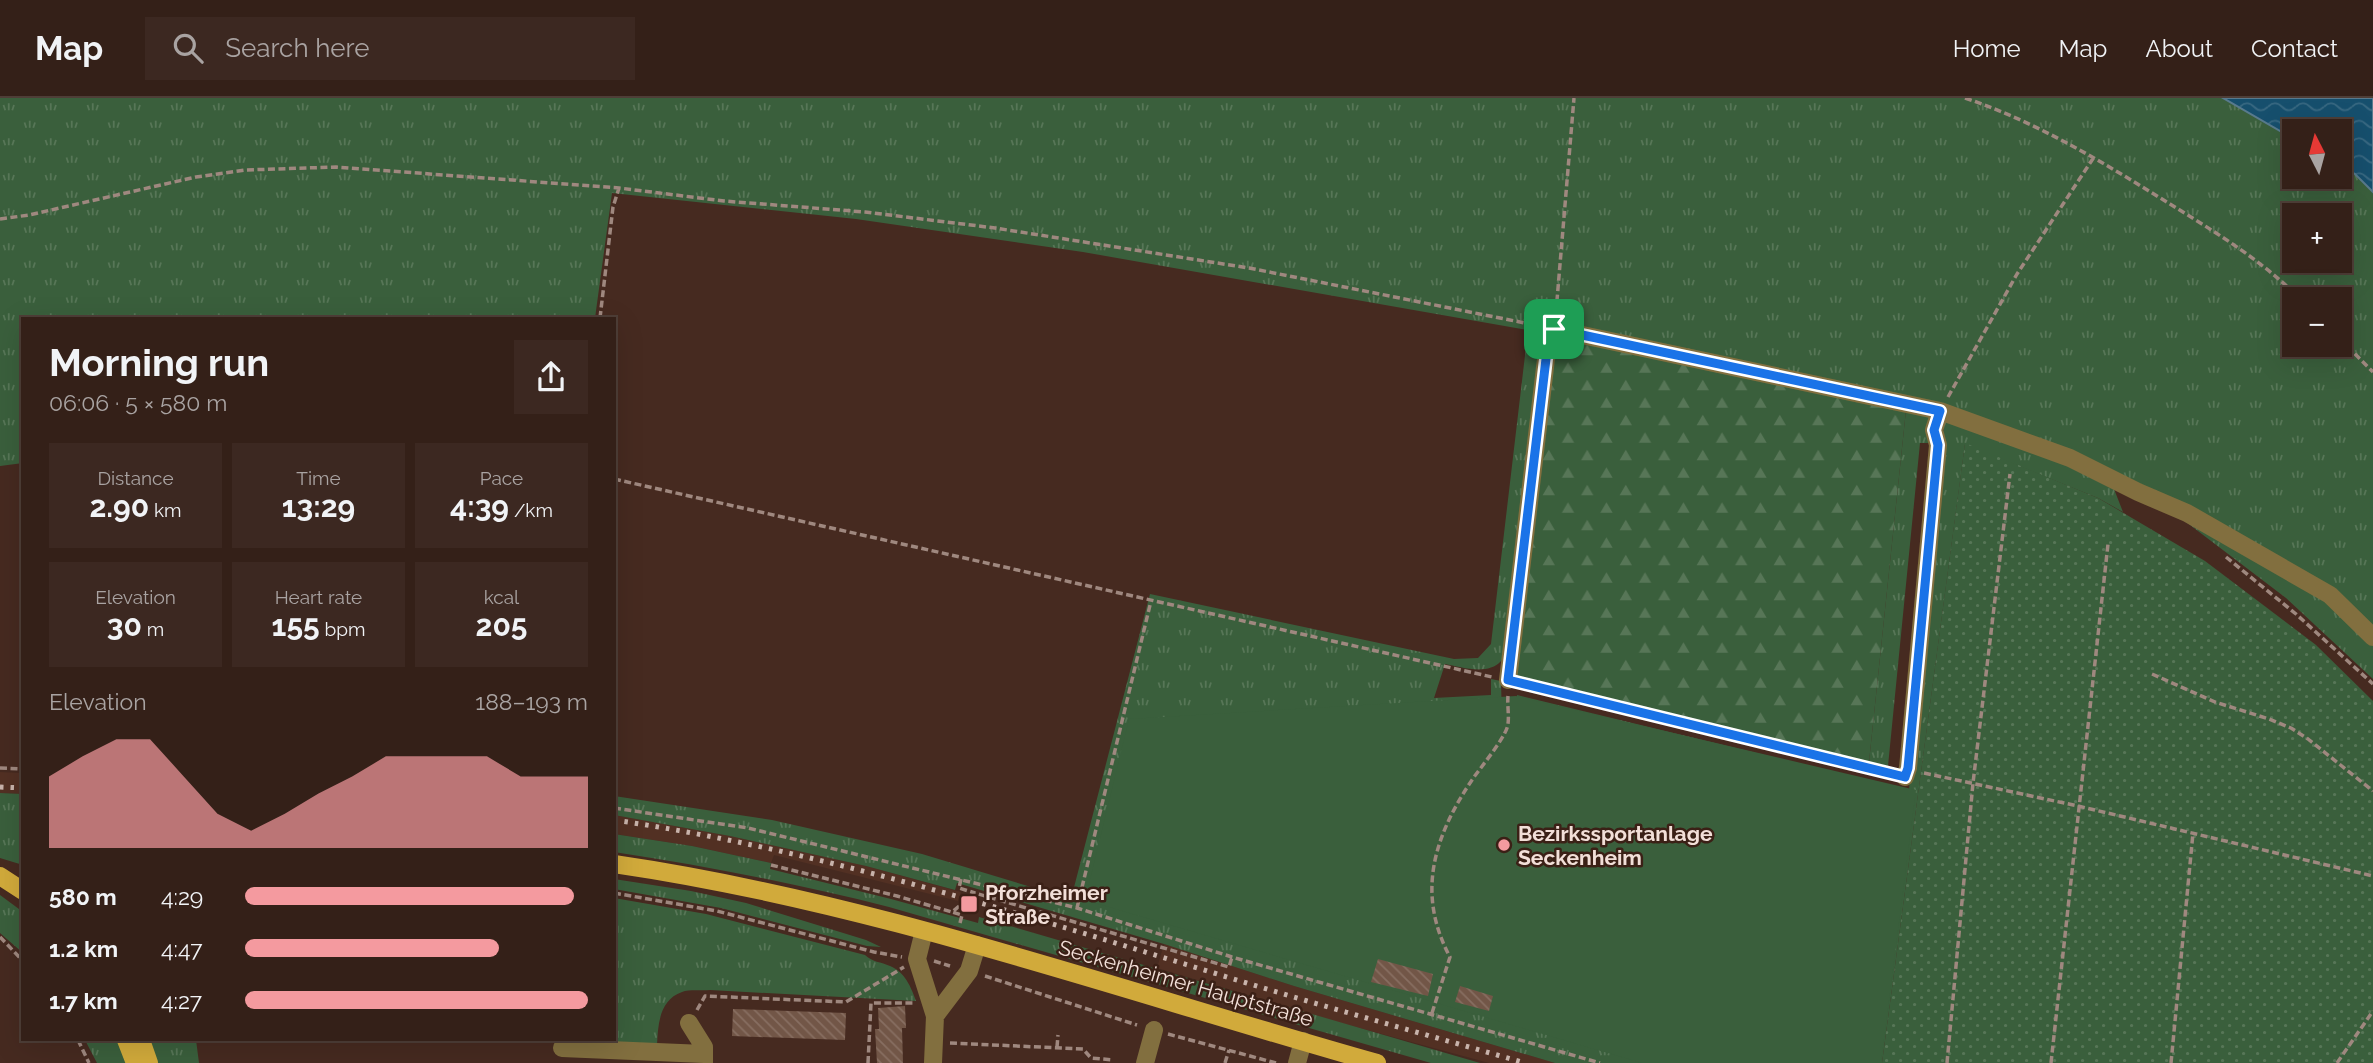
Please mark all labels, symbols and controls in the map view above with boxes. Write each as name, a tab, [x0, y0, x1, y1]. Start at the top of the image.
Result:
search box	[145, 17, 635, 80]
text: Map	[35, 29, 103, 68]
icon: search	[169, 29, 207, 67]
text: Search here	[225, 33, 370, 63]
text: Home	[1953, 34, 2021, 63]
text: Map	[2059, 34, 2107, 63]
text: About	[2145, 34, 2213, 63]
text: Contact	[2251, 34, 2338, 63]
north arrow	[2282, 119, 2352, 189]
map controls	[2282, 119, 2352, 357]
button: +	[2282, 203, 2352, 273]
button: −	[2282, 287, 2352, 357]
pin	[1524, 299, 1584, 359]
icon: arrive	[1535, 310, 1573, 348]
text: Morning run	[49, 340, 269, 385]
button: share	[514, 340, 588, 414]
text: 06:06 · 5 × 580 m	[49, 389, 227, 416]
text: Distance	[97, 467, 174, 489]
text: Time	[296, 467, 341, 489]
text: Pace	[480, 467, 523, 489]
text: 2.90	[89, 489, 149, 524]
text: 13:29	[282, 489, 355, 524]
text: 4:39	[450, 489, 509, 524]
text: km	[149, 499, 182, 521]
text: /km	[509, 499, 553, 521]
text: Elevation	[95, 586, 176, 608]
text: Heart rate	[275, 586, 362, 608]
text: kcal	[484, 586, 519, 608]
text: 30	[107, 608, 142, 643]
text: 155	[272, 608, 320, 643]
text: 205	[476, 608, 527, 643]
text: m	[142, 618, 164, 640]
text: bpm	[320, 618, 365, 640]
text: Elevation	[49, 688, 147, 715]
text: 188–193 m	[475, 688, 588, 715]
place label: Bezirkssportanlage Seckenheim	[1518, 821, 1713, 870]
marker: Bezirkssportanlage Seckenheim	[1496, 837, 1512, 853]
place label: Pforzheimer Straße	[985, 880, 1108, 929]
text: 580 m	[49, 883, 117, 910]
text: 4:29	[161, 883, 203, 910]
marker: Pforzheimer Straße	[959, 894, 979, 914]
text: 1.2 km	[49, 935, 118, 962]
text: 4:47	[161, 935, 203, 962]
street label: Seckenheimer Hauptstraße	[1056, 935, 1316, 1031]
text: 1.7 km	[49, 987, 118, 1014]
text: 4:27	[161, 987, 202, 1014]

